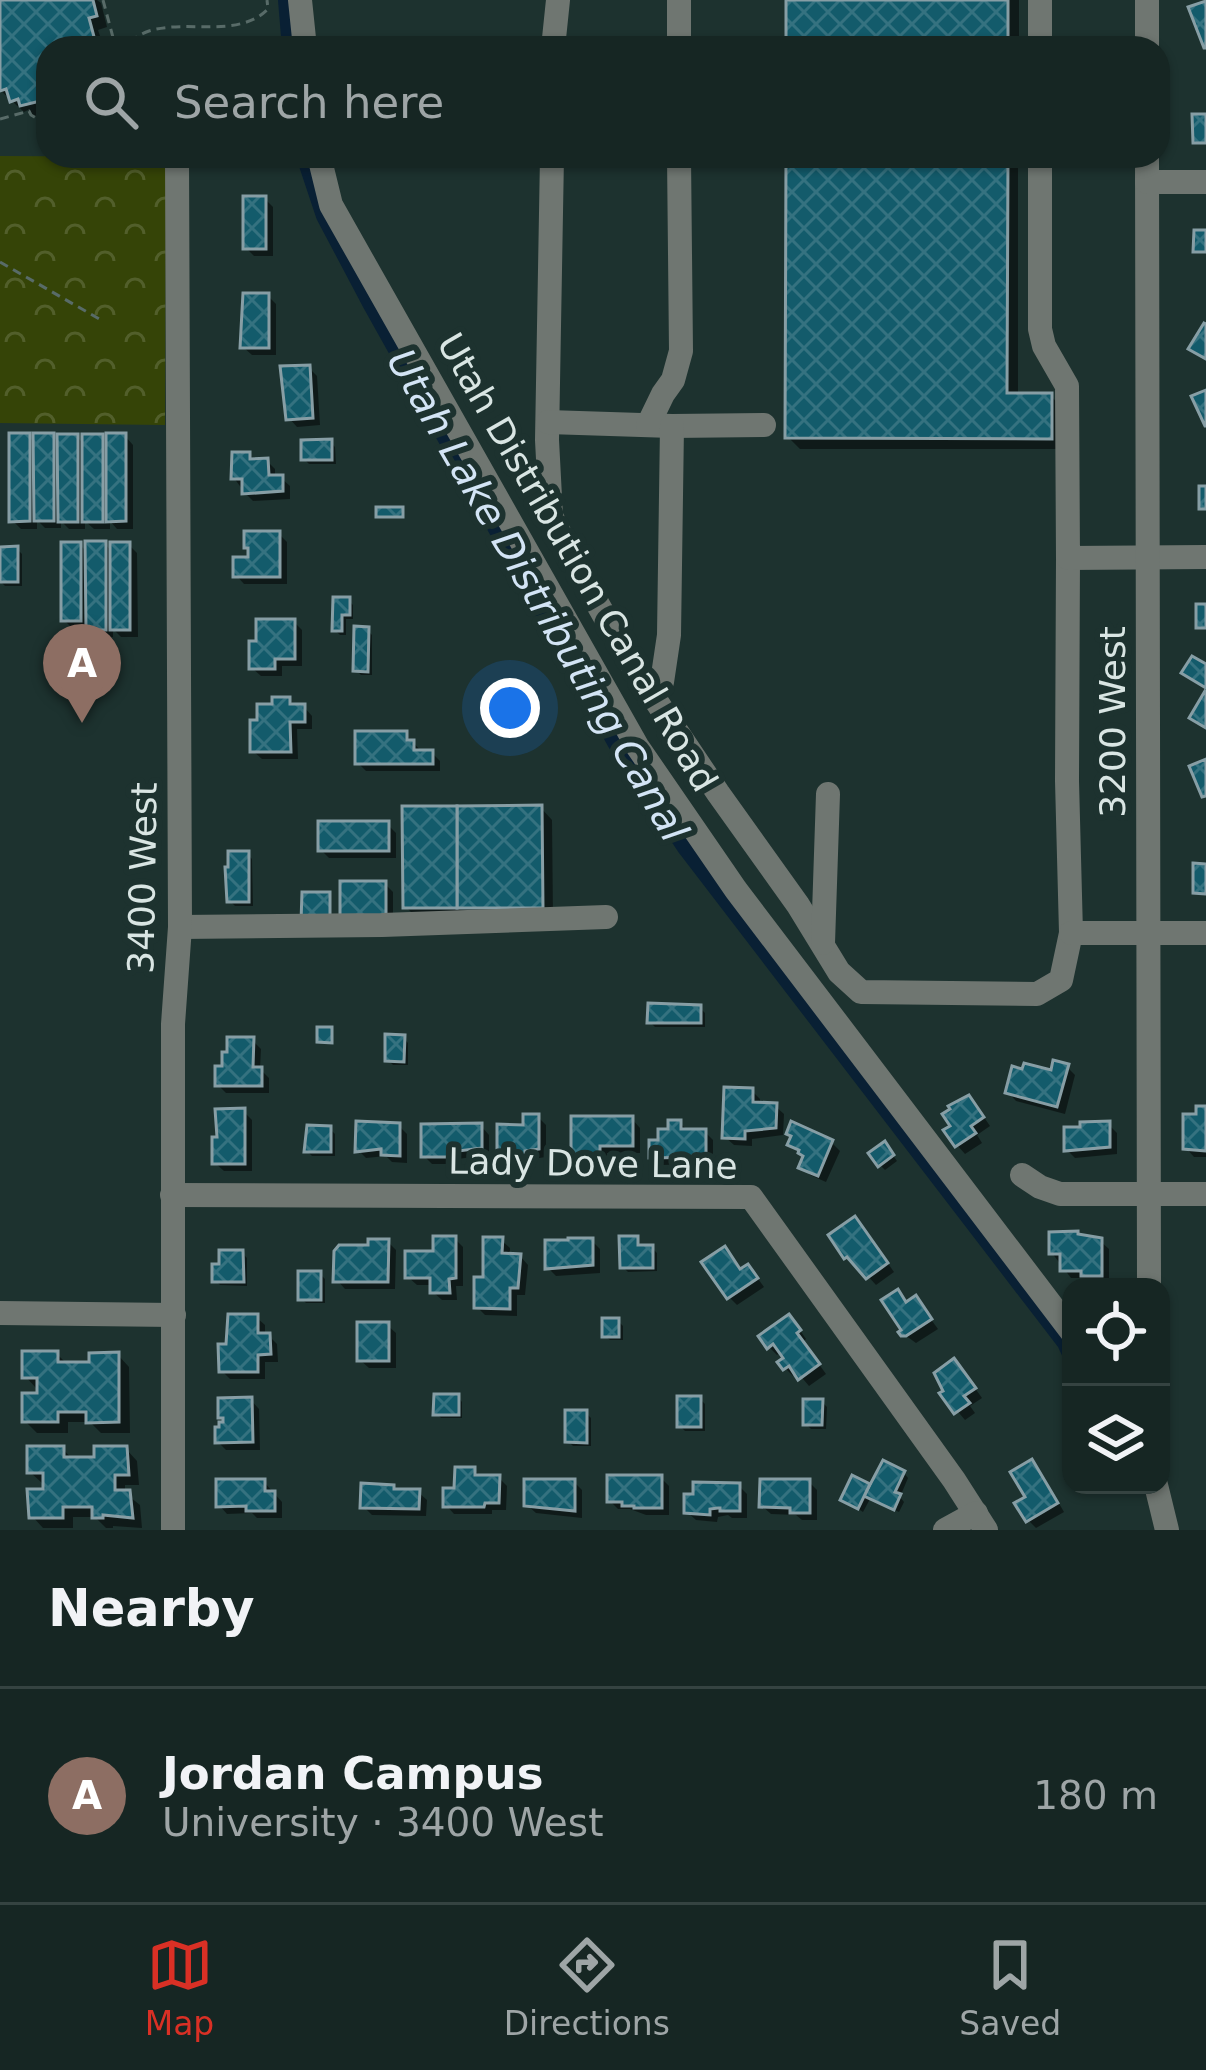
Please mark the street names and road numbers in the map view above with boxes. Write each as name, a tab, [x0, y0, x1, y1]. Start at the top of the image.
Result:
street label: Utah Distribution Canal Road	[429, 326, 726, 799]
street label: 3200 West	[1092, 626, 1133, 818]
street label: 3400 West	[120, 782, 165, 974]
street label: Lady Dove Lane	[448, 1140, 738, 1187]

